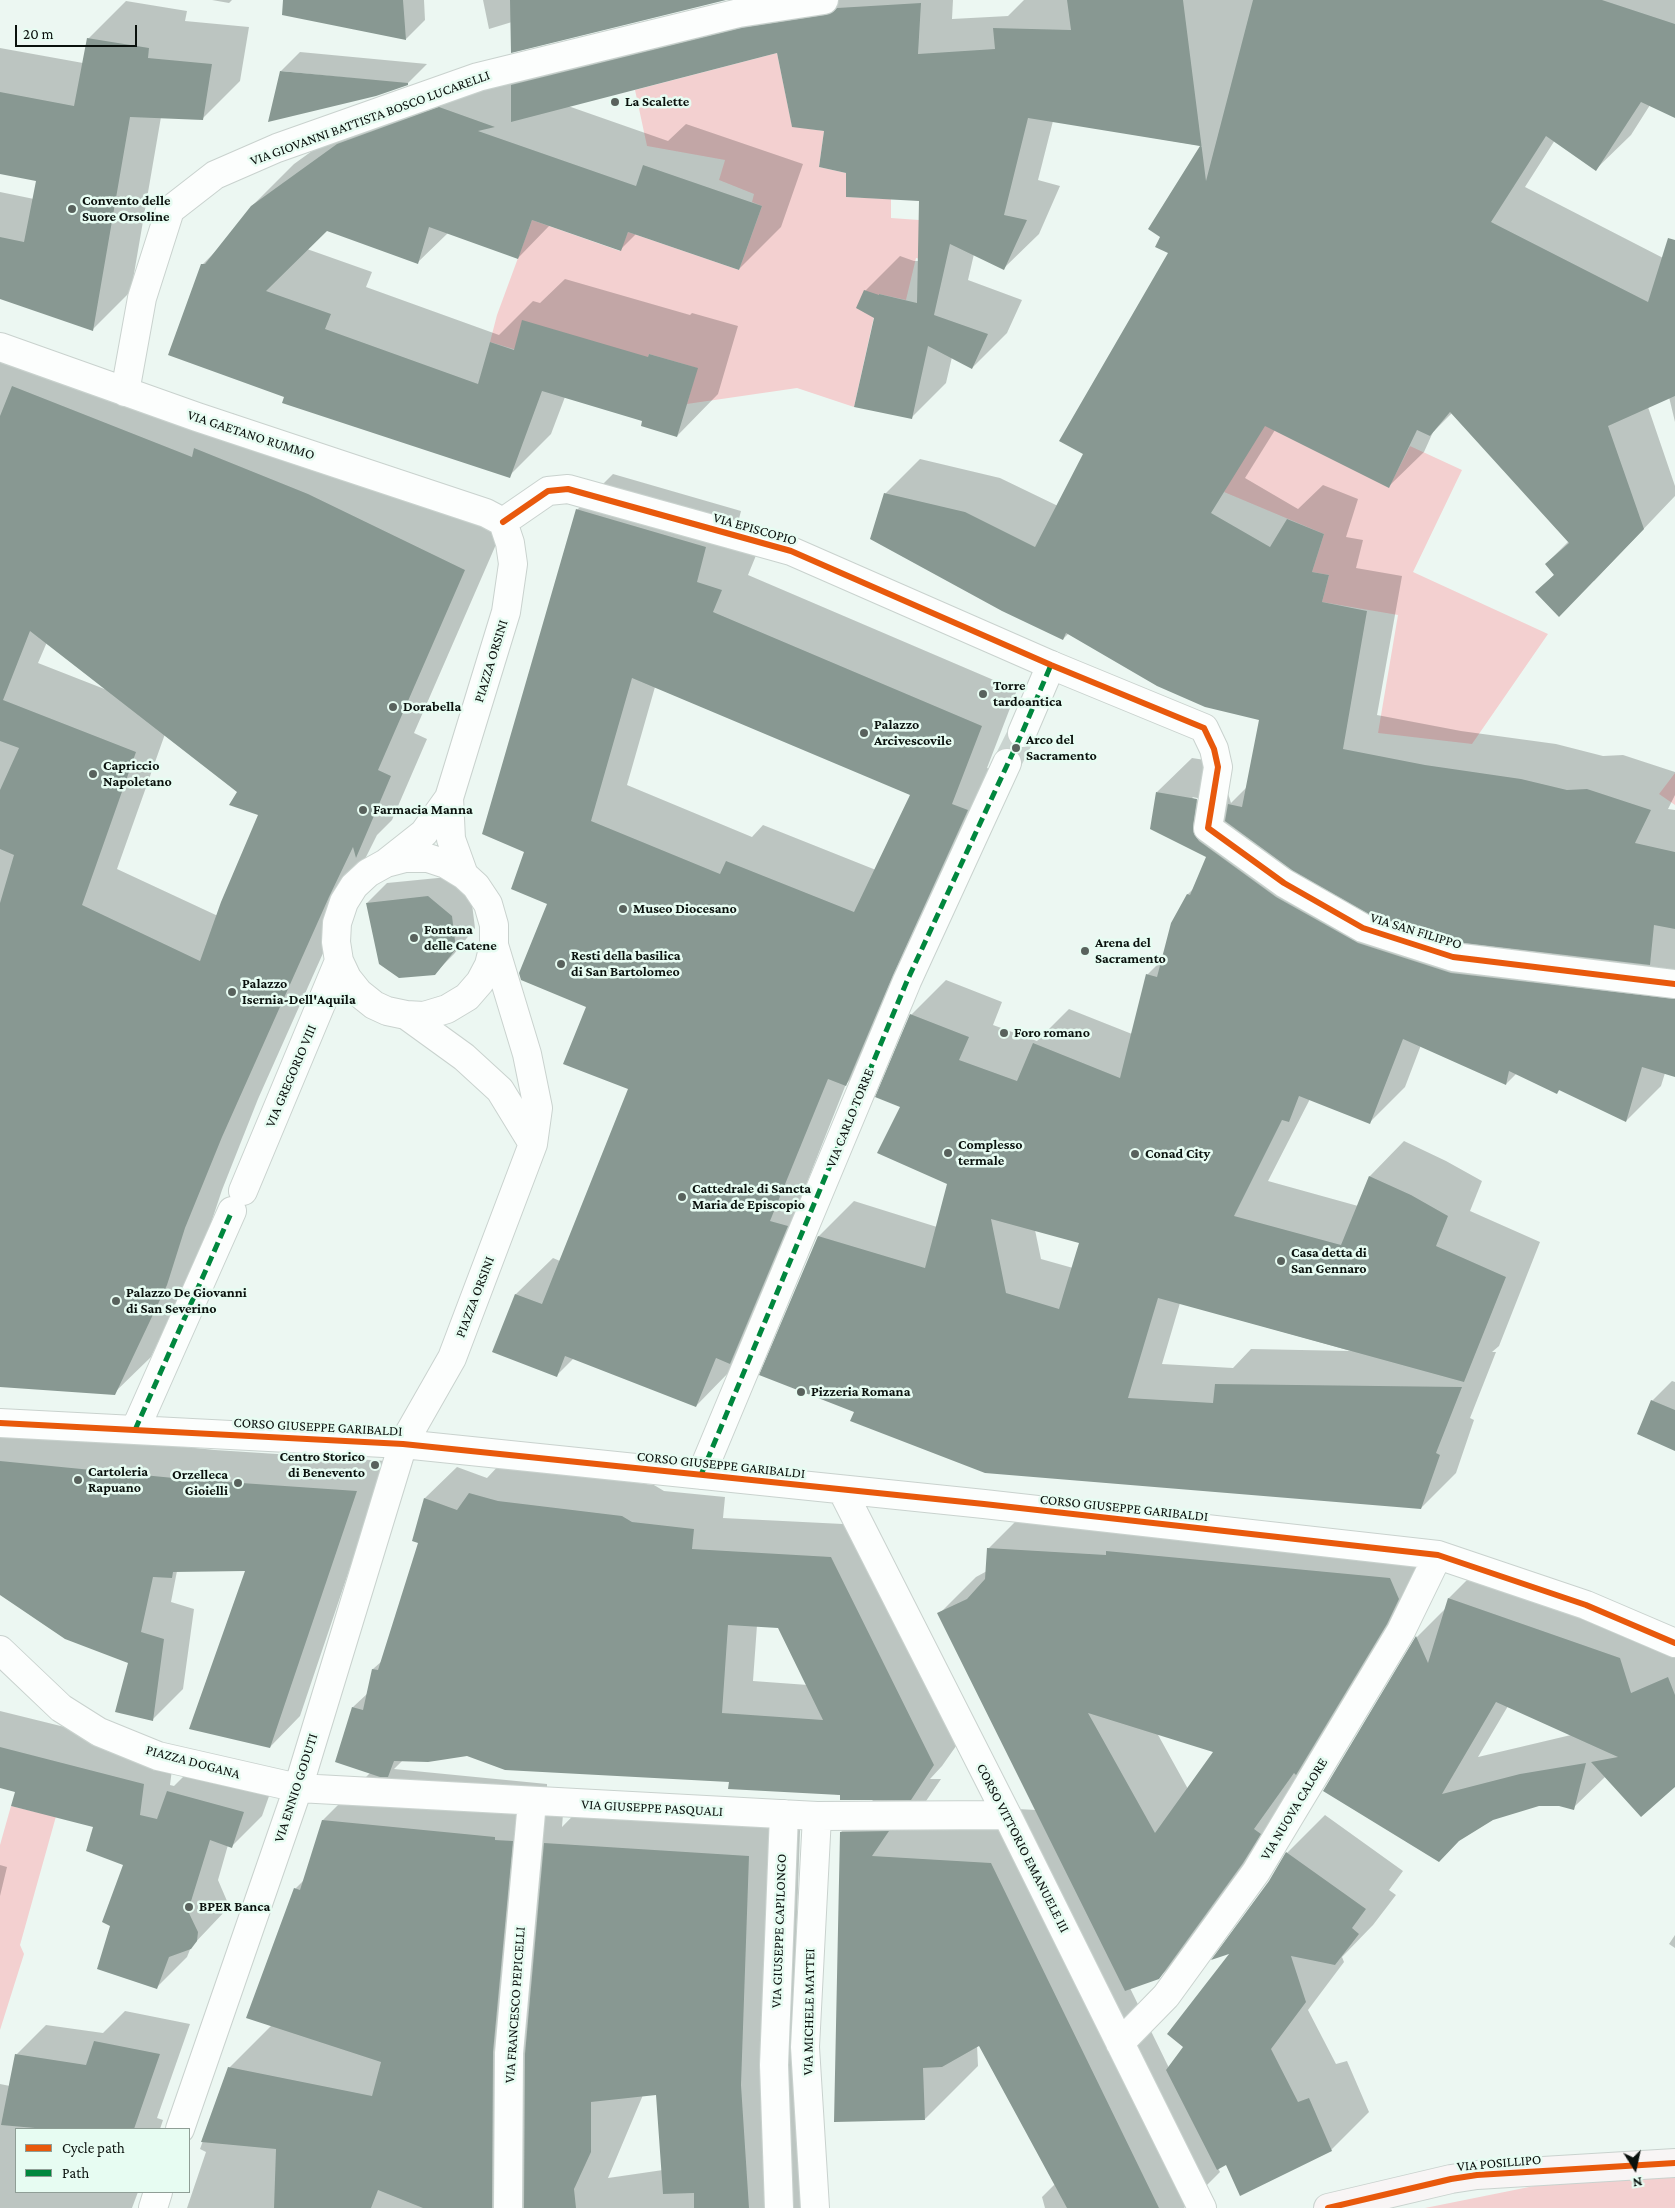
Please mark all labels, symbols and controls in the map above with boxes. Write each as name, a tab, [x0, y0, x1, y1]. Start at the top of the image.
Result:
scale bar	[18, 15, 140, 47]
text: 20 m	[23, 26, 54, 42]
street label: VIA GIOVANNI BATTISTA BOSCO LUCARELLI	[248, 67, 492, 169]
place label: La Scalette	[625, 94, 689, 110]
marker: La Scalette	[609, 96, 621, 108]
place label: Convento delle Suore Orsoline	[82, 193, 170, 226]
marker: Convento delle Suore Orsoline	[66, 203, 78, 215]
street label: VIA GAETANO RUMMO	[185, 406, 317, 464]
street label: VIA EPISCOPIO	[711, 509, 799, 549]
street label: PIAZZA ORSINI	[470, 618, 512, 704]
place label: Torre tardoantica	[993, 678, 1062, 710]
marker: Torre tardoantica	[977, 688, 989, 700]
place label: Dorabella	[403, 699, 461, 715]
marker: Dorabella	[387, 701, 399, 713]
place label: Palazzo Arcivescovile	[874, 717, 952, 750]
marker: Palazzo Arcivescovile	[858, 727, 870, 739]
place label: Arco del Sacramento	[1026, 732, 1097, 764]
marker: Arco del Sacramento	[1010, 742, 1022, 754]
place label: Capriccio Napoletano	[103, 758, 172, 790]
marker: Capriccio Napoletano	[87, 768, 99, 780]
place label: Farmacia Manna	[373, 802, 473, 818]
marker: Farmacia Manna	[357, 804, 369, 816]
place label: Museo Diocesano	[633, 901, 737, 917]
marker: Museo Diocesano	[617, 903, 629, 915]
street label: VIA SAN FILIPPO	[1368, 909, 1464, 953]
place label: Fontana delle Catene	[424, 922, 497, 954]
marker: Fontana delle Catene	[408, 932, 420, 944]
place label: Arena del Sacramento	[1095, 935, 1166, 968]
marker: Arena del Sacramento	[1079, 945, 1091, 957]
place label: Resti della basilica di San Bartolomeo	[571, 948, 681, 980]
marker: Resti della basilica di San Bartolomeo	[555, 958, 567, 970]
place label: Palazzo Isernia-Dell'Aquila	[242, 976, 356, 1009]
marker: Palazzo Isernia-Dell'Aquila	[226, 986, 238, 998]
street label: VIA GREGORIO VIII	[262, 1022, 320, 1130]
place label: Foro romano	[1014, 1025, 1090, 1041]
marker: Foro romano	[998, 1027, 1010, 1039]
street label: VIA CARLO TORRE	[822, 1066, 878, 1170]
place label: Complesso termale	[958, 1137, 1023, 1170]
place label: Conad City	[1145, 1146, 1210, 1162]
marker: Complesso termale	[942, 1147, 954, 1159]
marker: Conad City	[1129, 1148, 1141, 1160]
place label: Cattedrale di Sancta Maria de Episcopio	[692, 1181, 811, 1214]
marker: Cattedrale di Sancta Maria de Episcopio	[676, 1191, 688, 1203]
place label: Casa detta di San Gennaro	[1291, 1245, 1367, 1278]
street label: PIAZZA ORSINI	[452, 1254, 498, 1340]
marker: Casa detta di San Gennaro	[1275, 1255, 1287, 1267]
place label: Palazzo De Giovanni di San Severino	[126, 1285, 247, 1318]
marker: Palazzo De Giovanni di San Severino	[110, 1295, 122, 1307]
place label: Pizzeria Romana	[811, 1384, 910, 1400]
marker: Pizzeria Romana	[795, 1386, 807, 1398]
street label: CORSO GIUSEPPE GARIBALDI	[233, 1414, 403, 1440]
street label: CORSO GIUSEPPE GARIBALDI	[636, 1448, 806, 1482]
place label: Centro Storico di Benevento	[279, 1449, 365, 1481]
marker: Centro Storico di Benevento	[369, 1459, 381, 1471]
place label: Cartoleria Rapuano	[88, 1464, 148, 1496]
place label: Orzelleca Gioielli	[172, 1467, 228, 1500]
marker: Cartoleria Rapuano	[72, 1474, 84, 1486]
marker: Orzelleca Gioielli	[232, 1477, 244, 1489]
street label: CORSO GIUSEPPE GARIBALDI	[1039, 1491, 1209, 1525]
street label: VIA ENNIO GODUTI	[270, 1731, 322, 1845]
street label: PIAZZA DOGANA	[144, 1741, 242, 1783]
street label: VIA NUOVA CALORE	[1257, 1755, 1331, 1863]
street label: CORSO VITTORIO EMANUELE III	[973, 1761, 1073, 1935]
street label: VIA GIUSEPPE PASQUALI	[581, 1796, 723, 1820]
street label: VIA GIUSEPPE CAPILONGO	[768, 1853, 790, 2009]
place label: BPER Banca	[199, 1899, 270, 1915]
marker: BPER Banca	[183, 1901, 195, 1913]
street label: VIA FRANCESCO PEPICELLI	[501, 1926, 529, 2084]
street label: VIA MICHELE MATTEI	[799, 1948, 819, 2076]
legend	[15, 2128, 190, 2193]
text: Cycle path	[62, 2140, 125, 2156]
north arrow	[1610, 2143, 1660, 2193]
street label: VIA POSILLIPO	[1456, 2151, 1542, 2175]
text: Path	[62, 2165, 89, 2181]
text: N	[1632, 2174, 1644, 2191]

